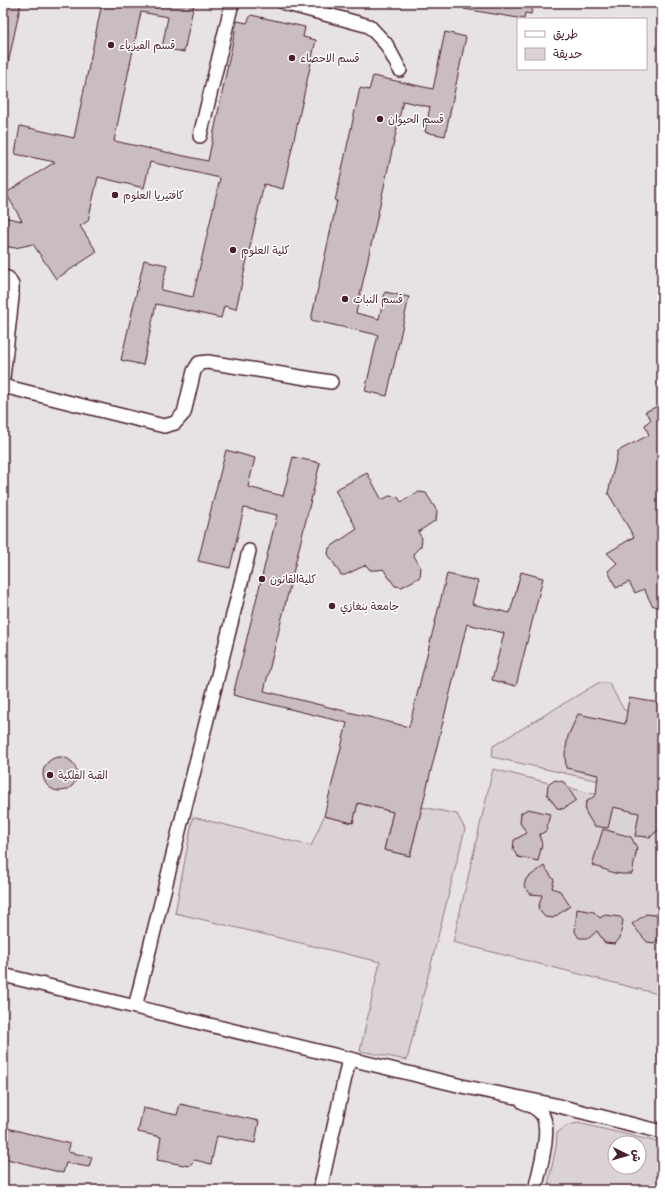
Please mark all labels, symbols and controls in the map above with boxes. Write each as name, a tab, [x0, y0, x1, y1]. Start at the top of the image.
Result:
legend	[517, 18, 647, 70]
text: طريق	[553, 27, 578, 42]
place label: قسم الفيزياء	[119, 39, 175, 54]
marker: قسم الفيزياء	[106, 40, 116, 50]
text: حديقة	[553, 47, 582, 62]
place label: قسم الاحصاء	[300, 52, 360, 67]
marker: قسم الاحصاء	[287, 53, 297, 63]
place label: قسم الحيوان	[388, 113, 444, 128]
marker: قسم الحيوان	[375, 114, 385, 124]
place label: كافتيريا العلوم	[123, 189, 184, 204]
marker: كافتيريا العلوم	[110, 190, 120, 200]
place label: كلية العلوم	[241, 244, 290, 259]
marker: كلية العلوم	[228, 245, 238, 255]
place label: قسم النبات	[353, 293, 403, 308]
marker: قسم النبات	[340, 294, 350, 304]
place label: كليةالقانون	[270, 573, 316, 587]
marker: كليةالقانون	[257, 574, 267, 584]
place label: جامعة بنغازي	[340, 600, 399, 615]
marker: جامعة بنغازي	[327, 601, 337, 611]
place label: القبة الفلكية	[58, 769, 108, 783]
marker: القبة الفلكية	[45, 770, 55, 780]
north arrow	[607, 1135, 647, 1175]
text: ش	[629, 1149, 643, 1162]

